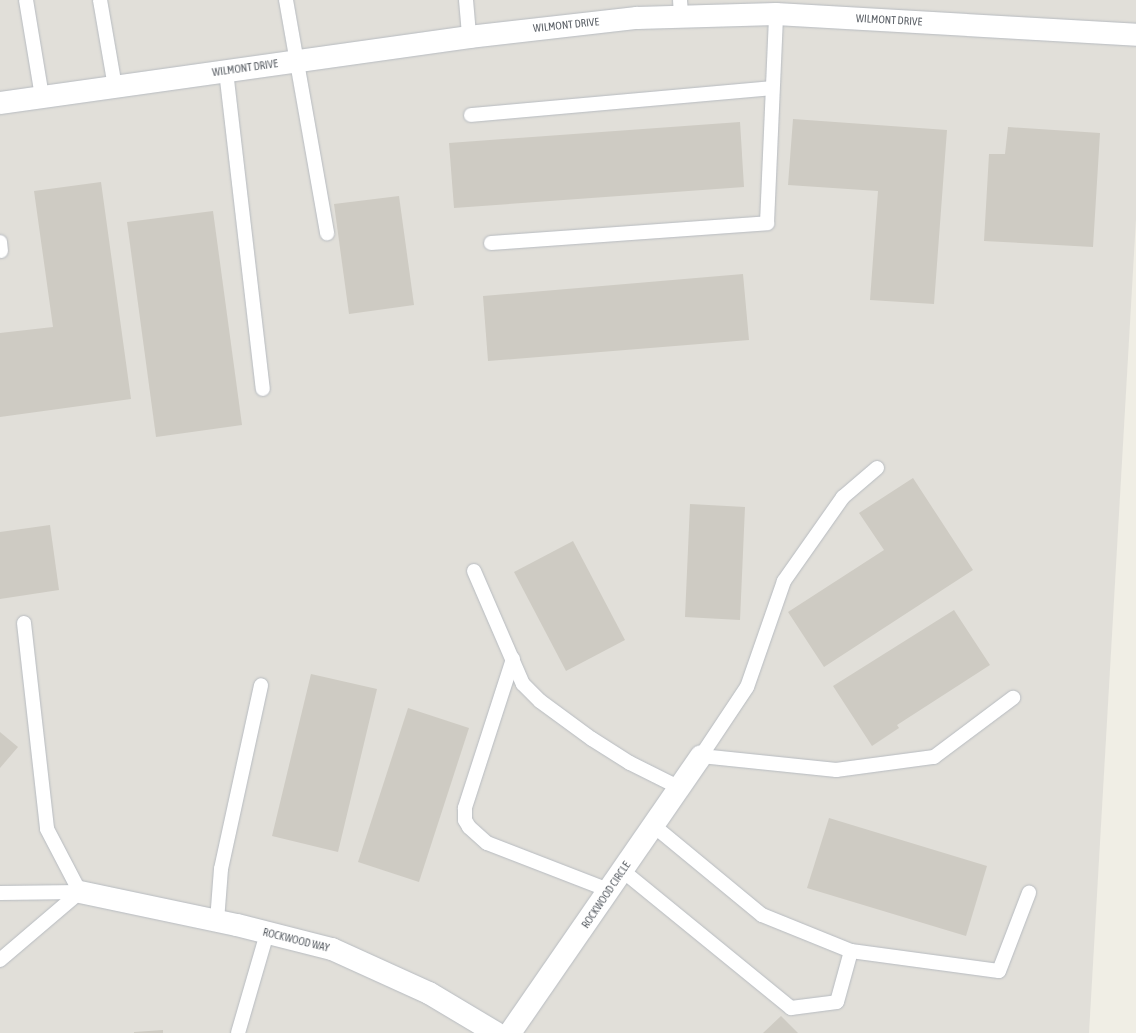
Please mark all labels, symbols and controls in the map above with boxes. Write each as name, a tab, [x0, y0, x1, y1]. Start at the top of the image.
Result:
street label: WILMONT DRIVE	[856, 12, 922, 28]
street label: WILMONT DRIVE	[532, 15, 600, 35]
street label: WILMONT DRIVE	[211, 57, 279, 79]
street label: ROCKWOOD CIRCLE	[579, 859, 633, 931]
street label: ROCKWOOD WAY	[261, 925, 331, 955]

